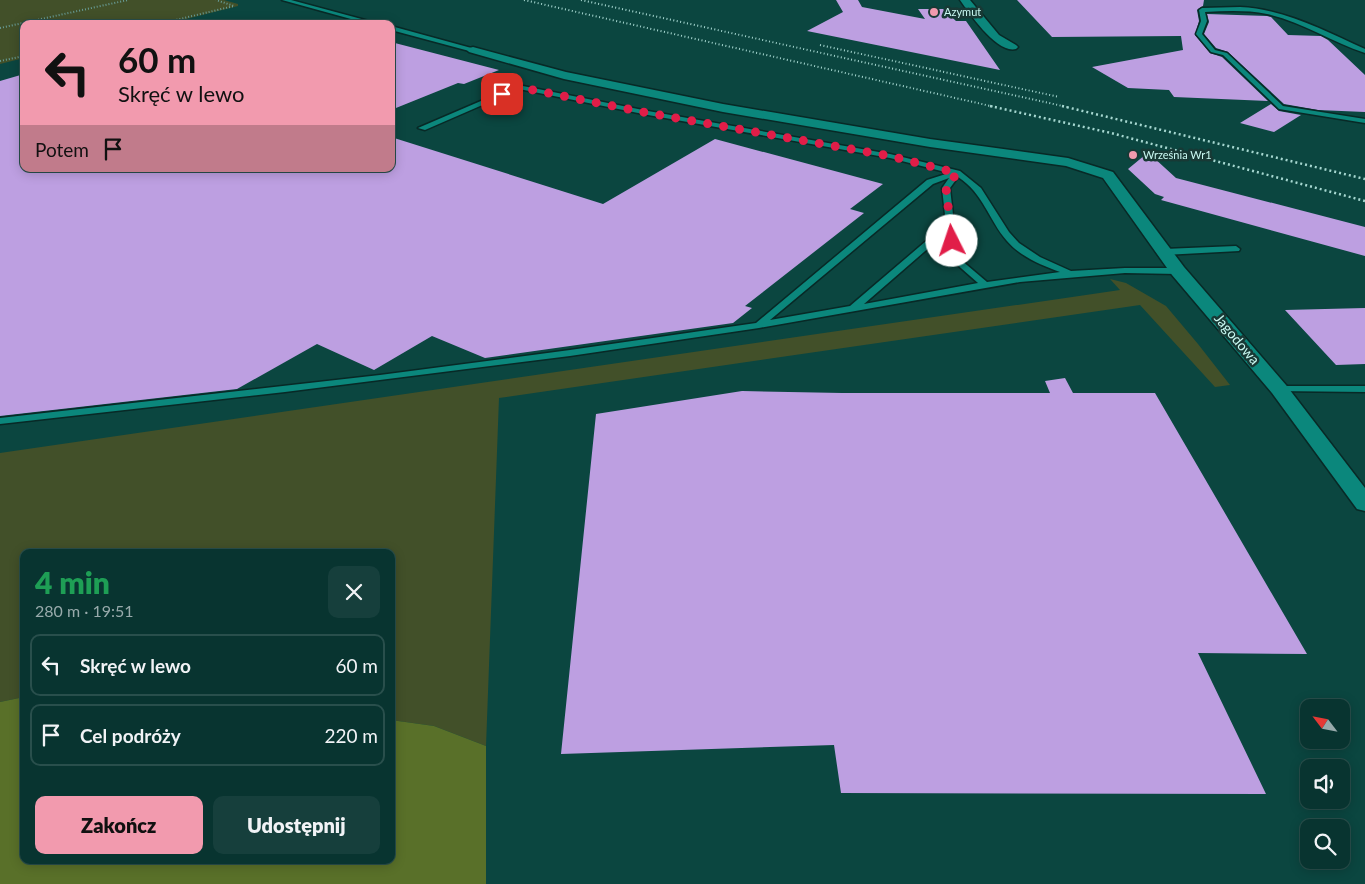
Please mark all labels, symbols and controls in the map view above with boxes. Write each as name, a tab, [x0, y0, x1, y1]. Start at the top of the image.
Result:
place label: Azymut	[944, 5, 981, 18]
marker: Azymut	[928, 6, 940, 18]
text: 60 m	[118, 38, 196, 80]
icon: left	[35, 40, 100, 105]
pin	[481, 73, 523, 115]
text: Skręć w lewo	[118, 80, 245, 107]
icon: arrive	[488, 80, 516, 108]
icon: arrive	[99, 135, 127, 163]
text: Potem	[35, 138, 89, 161]
place label: Września Wr1	[1143, 148, 1212, 161]
marker: Września Wr1	[1127, 149, 1139, 161]
position arrow	[925, 214, 977, 266]
street label: Jagodowa	[1211, 310, 1264, 368]
text: 4 min	[35, 564, 110, 600]
button: close	[328, 566, 380, 618]
text: 280 m · 19:51	[35, 601, 134, 620]
icon: left	[37, 651, 65, 679]
text: Skręć w lewo	[80, 654, 191, 677]
text: 60 m	[335, 654, 378, 677]
north arrow	[1300, 699, 1350, 749]
map controls	[1300, 699, 1350, 869]
icon: arrive	[37, 721, 65, 749]
text: Cel podróży	[80, 724, 181, 747]
text: 220 m	[324, 724, 378, 747]
button: sound	[1300, 759, 1350, 809]
button: Zakończ	[35, 796, 203, 854]
button: Udostępnij	[213, 796, 380, 854]
button: search	[1300, 819, 1350, 869]

